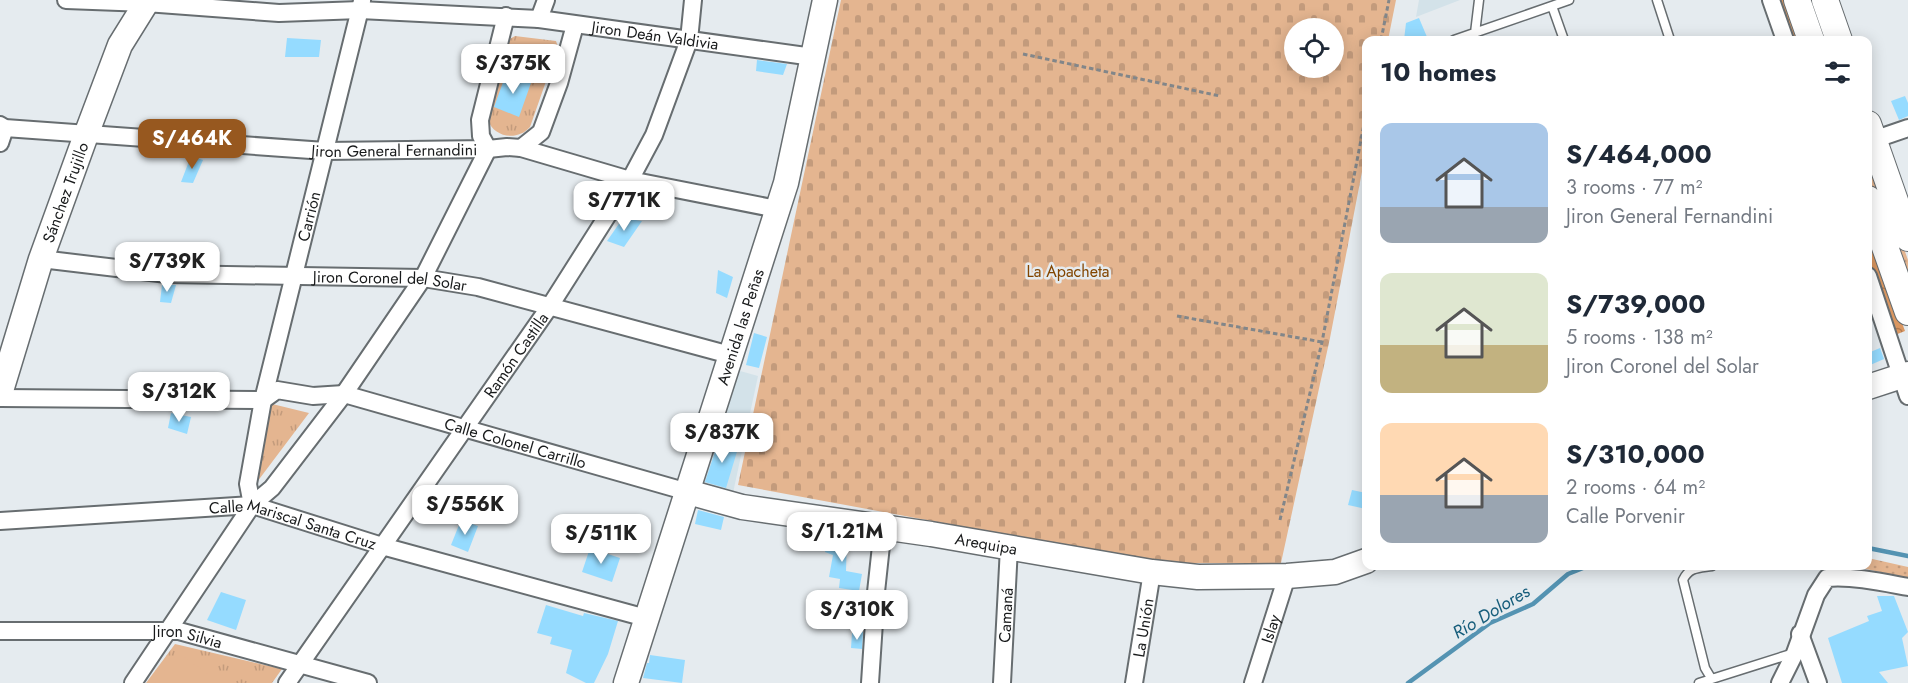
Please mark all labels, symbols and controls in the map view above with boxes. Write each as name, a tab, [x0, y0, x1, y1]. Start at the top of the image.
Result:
street label: Jiron Deán Valdivia	[588, 15, 720, 55]
map controls	[1284, 18, 1344, 78]
button: locate	[1284, 18, 1344, 78]
pin: S/375K	[464, 44, 562, 95]
text: S/375K	[475, 49, 551, 78]
text: 10 homes	[1380, 53, 1496, 91]
icon: filters	[1821, 56, 1854, 89]
pin: S/464K	[143, 119, 241, 170]
text: S/464K	[152, 124, 232, 153]
text: S/464,000	[1566, 135, 1712, 173]
street label: Jiron General Fernandini	[309, 138, 477, 163]
street label: Sánchez Trujillo	[36, 139, 94, 246]
icon: home	[1428, 147, 1500, 219]
text: 3 rooms · 77 m²	[1566, 173, 1703, 202]
pin: S/771K	[575, 181, 673, 232]
text: S/771K	[588, 186, 660, 215]
street label: Carrión	[291, 189, 326, 244]
text: Jiron General Fernandini	[1566, 202, 1773, 231]
pin: S/739K	[118, 242, 216, 293]
text: S/739K	[129, 247, 205, 276]
park label: La Apacheta	[1027, 260, 1109, 283]
street label: Jiron Coronel del Solar	[311, 265, 469, 297]
street label: Avenida las Peñas	[711, 266, 769, 388]
text: S/739,000	[1566, 285, 1706, 323]
icon: home	[1428, 297, 1500, 369]
street label: Ramón Castilla	[478, 308, 554, 402]
text: 5 rooms · 138 m²	[1566, 323, 1713, 352]
text: Jiron Coronel del Solar	[1566, 352, 1759, 381]
pin: S/312K	[130, 372, 228, 423]
text: S/312K	[142, 377, 216, 406]
street label: Calle Colonel Carrillo	[442, 412, 589, 474]
pin: S/837K	[673, 413, 771, 464]
text: S/837K	[684, 418, 760, 447]
text: S/310,000	[1566, 435, 1705, 473]
icon: home	[1428, 447, 1500, 519]
text: 2 rooms · 64 m²	[1566, 473, 1705, 502]
pin: S/556K	[416, 485, 514, 536]
text: S/556K	[426, 490, 504, 519]
street label: Calle Mariscal Santa Cruz	[208, 493, 380, 555]
text: Calle Porvenir	[1566, 502, 1685, 531]
pin: S/1.21M	[787, 512, 897, 563]
pin: S/511K	[552, 514, 650, 565]
text: S/1.21M	[801, 517, 883, 546]
text: S/511K	[565, 519, 637, 548]
street label: Arequipa	[953, 527, 1019, 560]
water label: Río Dolores	[1447, 578, 1535, 645]
street label: Camaná	[993, 587, 1018, 643]
pin: S/310K	[808, 590, 906, 641]
text: S/310K	[820, 595, 894, 624]
street label: La Unión	[1127, 597, 1159, 659]
street label: Islay	[1255, 611, 1286, 646]
street label: Jiron Silvia	[151, 620, 225, 654]

